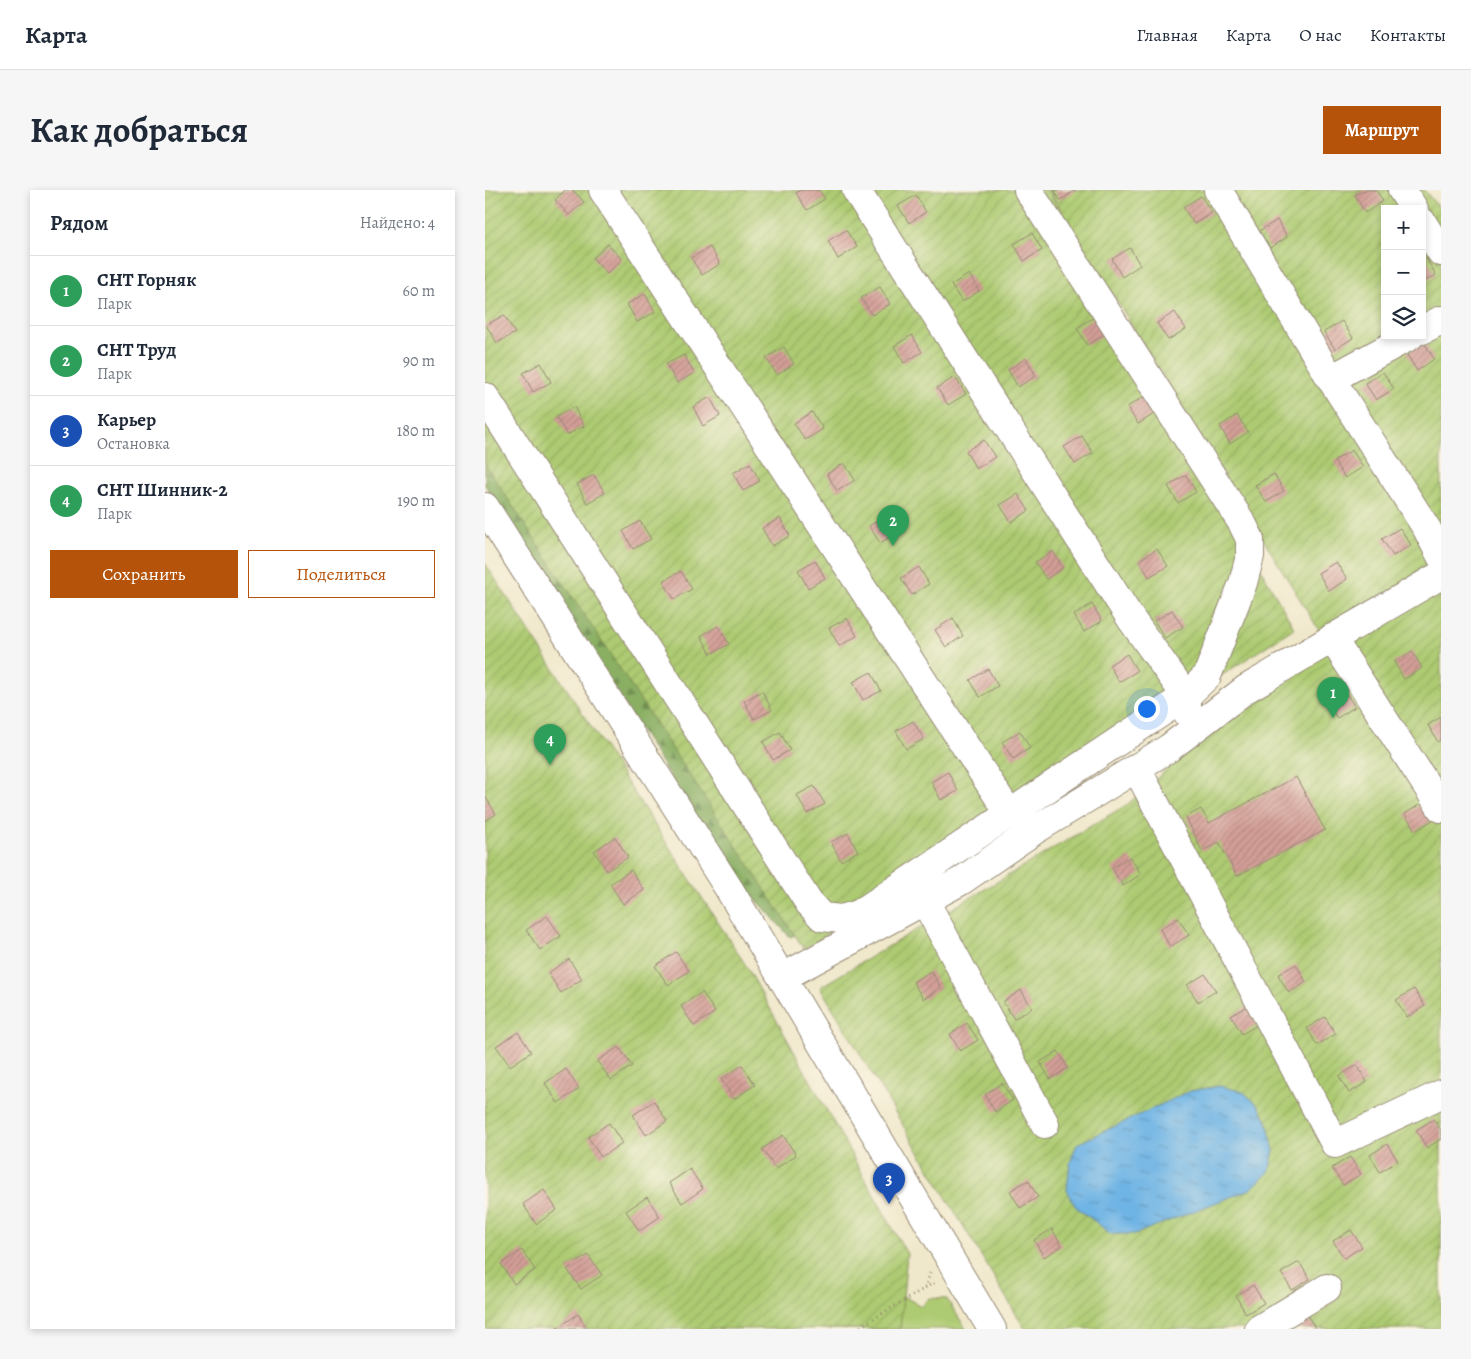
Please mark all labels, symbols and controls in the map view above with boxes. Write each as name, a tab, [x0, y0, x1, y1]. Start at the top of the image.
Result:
text: Карта	[25, 19, 87, 51]
text: Главная	[1137, 23, 1198, 47]
text: Карта	[1226, 23, 1271, 47]
text: О нас	[1299, 23, 1342, 47]
text: Контакты	[1370, 23, 1446, 47]
text: Как добраться	[30, 106, 248, 154]
button: Маршрут	[1323, 106, 1441, 154]
map controls	[1381, 205, 1426, 340]
button: +	[1381, 205, 1426, 250]
text: Рядом	[50, 209, 108, 237]
text: Найдено: 4	[360, 212, 435, 234]
button: −	[1381, 250, 1426, 295]
text: СНТ Горняк	[97, 267, 196, 293]
text: 1	[63, 280, 69, 302]
text: 60 m	[403, 280, 435, 302]
text: Парк	[97, 293, 132, 315]
button: layers	[1381, 295, 1426, 340]
text: СНТ Труд	[97, 337, 176, 363]
text: 2	[62, 350, 70, 372]
text: 90 m	[403, 350, 435, 372]
text: Парк	[97, 363, 132, 385]
text: Карьер	[97, 407, 156, 433]
text: 3	[63, 420, 69, 442]
text: 180 m	[397, 420, 435, 442]
text: Остановка	[97, 433, 170, 455]
text: СНТ Шинник-2	[97, 477, 228, 503]
text: 4	[62, 490, 70, 512]
text: 190 m	[397, 490, 435, 512]
text: Парк	[97, 503, 132, 525]
pin: 2	[877, 505, 909, 546]
button: Сохранить	[50, 550, 238, 598]
button: Поделиться	[248, 550, 435, 598]
pin: 1	[1317, 677, 1349, 718]
your location	[1134, 696, 1160, 722]
pin: 4	[534, 724, 566, 765]
pin: 3	[873, 1163, 905, 1204]

